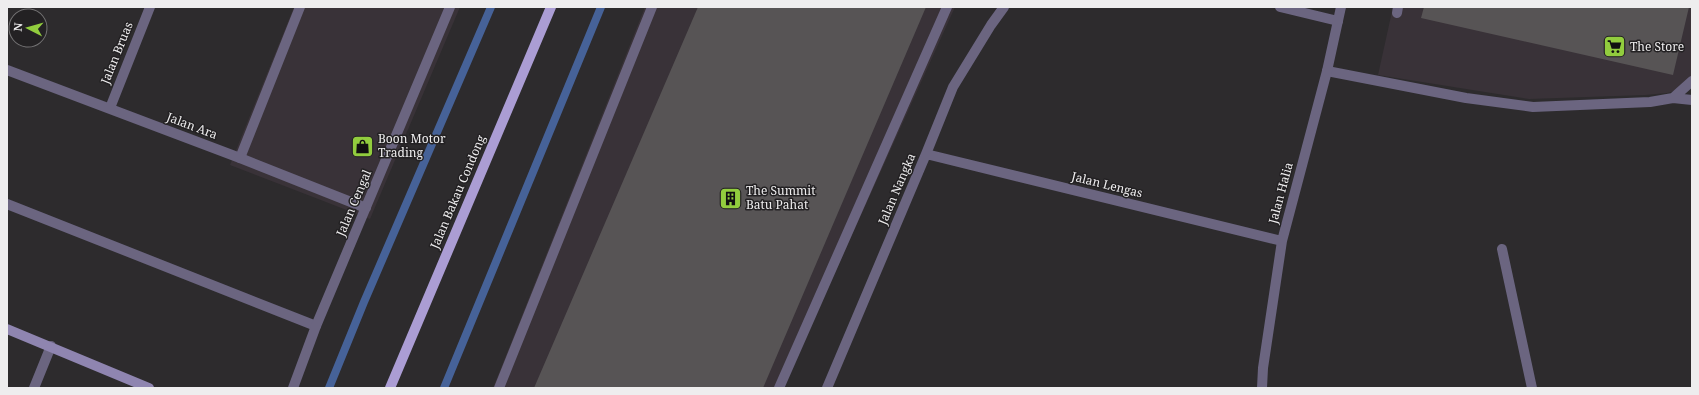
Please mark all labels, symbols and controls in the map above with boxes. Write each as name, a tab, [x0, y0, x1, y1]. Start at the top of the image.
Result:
north arrow	[8, 8, 48, 48]
street label: Jalan Bruas	[96, 19, 137, 87]
text: N	[10, 21, 26, 32]
supermarket icon: The Store	[1601, 34, 1627, 60]
place label: The Store	[1630, 38, 1684, 55]
street label: Jalan Ara	[163, 108, 220, 143]
place label: Boon Motor Trading	[378, 130, 446, 161]
street label: Jalan Bakau Condong	[425, 132, 489, 252]
shop icon: Boon Motor Trading	[350, 133, 376, 159]
street label: Jalan Nangka	[873, 150, 919, 228]
street label: Jalan Halia	[1264, 160, 1297, 226]
street label: Jalan Cengal	[331, 167, 375, 240]
street label: Jalan Lengas	[1069, 167, 1144, 202]
place label: The Summit Batu Pahat	[746, 182, 815, 213]
building icon: The Summit Batu Pahat	[717, 185, 743, 211]

